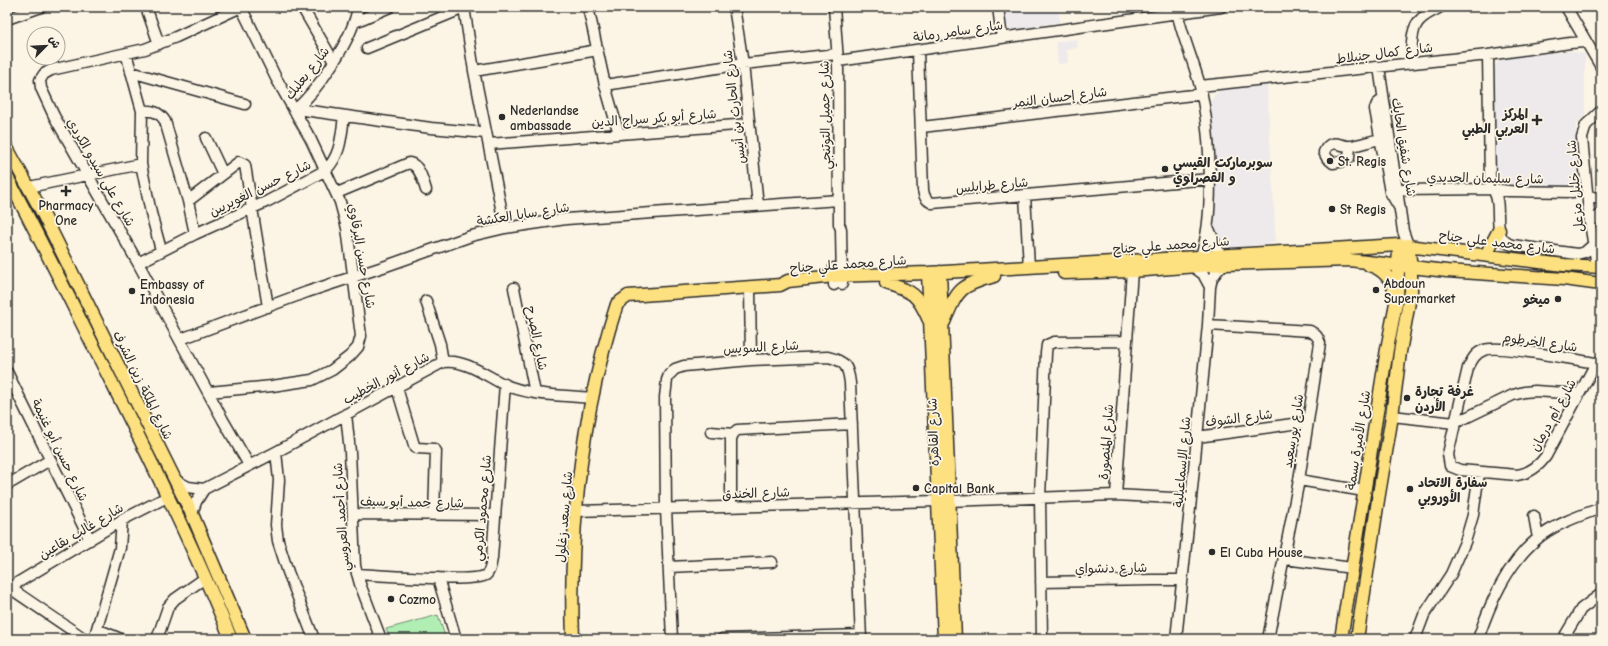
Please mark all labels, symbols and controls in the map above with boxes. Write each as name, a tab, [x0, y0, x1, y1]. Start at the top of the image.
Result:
street label: شارع سامر رمانة	[912, 17, 1004, 47]
north arrow	[26, 26, 66, 66]
text: ش	[46, 34, 63, 50]
street label: شارع كمال جنبلاط	[1334, 40, 1434, 68]
street label: شارع بعلبك	[282, 44, 334, 104]
street label: شارع الحارث بن أنيس	[720, 49, 750, 165]
street label: شارع جميل التوتنجي	[817, 60, 837, 170]
street label: شارع إحسان النمر	[1011, 84, 1108, 112]
street label: شارع شفيق الحايك	[1387, 97, 1419, 198]
place label: Nederlandse ambassade	[510, 103, 579, 133]
street label: شارع أبو بكر سراج الدين	[591, 106, 717, 132]
place label: المركز العربي الطبي	[1462, 106, 1528, 141]
marker: Nederlandse ambassade	[497, 112, 507, 122]
marker: المركز العربي الطبي	[1531, 114, 1543, 126]
street label: شارع علي سيدو الكردي	[60, 115, 138, 231]
street label: شارع خليل مزعل	[1563, 139, 1589, 233]
place label: St. Regis	[1338, 154, 1387, 169]
place label: سوبرماركت القيسي و القصراوي	[1173, 155, 1273, 188]
marker: St. Regis	[1325, 156, 1335, 166]
street label: شارع حسن الغويريين	[207, 157, 314, 221]
marker: سوبرماركت القيسي و القصراوي	[1160, 164, 1170, 174]
street label: شارع سليمان الحديدي	[1426, 169, 1544, 189]
street label: شارع طرابلس	[955, 174, 1029, 198]
marker: Pharmacy One	[61, 186, 71, 196]
place label: Pharmacy One	[39, 198, 93, 228]
street label: شارع سابا العكشة	[475, 199, 571, 231]
street label: شارع حسن البرقاوي	[343, 202, 379, 310]
place label: St Regis	[1340, 202, 1386, 217]
marker: St Regis	[1327, 204, 1337, 214]
street label: شارع محمد علي جناح	[1438, 227, 1556, 261]
street label: شارع محمد علي جناح	[1112, 233, 1230, 261]
street label: شارع محمد علي جناح	[789, 252, 907, 280]
place label: Abdoun Supermarket	[1384, 276, 1456, 306]
place label: Embassy of Indonesia	[140, 277, 205, 307]
marker: Abdoun Supermarket	[1371, 285, 1381, 295]
marker: Embassy of Indonesia	[127, 286, 137, 296]
place label: ميخو	[1522, 292, 1550, 308]
marker: ميخو	[1553, 294, 1563, 304]
street label: شارع الصرح	[521, 304, 551, 372]
street label: شارع الملكة زين الشرف	[108, 328, 176, 443]
street label: شارع الخرطوم	[1501, 329, 1578, 358]
street label: شارع السويس	[723, 338, 799, 358]
street label: شارع أنور الخطيب	[340, 349, 433, 409]
street label: شارع أم درمان	[1527, 376, 1582, 455]
place label: غرفة تجارة الأردن	[1415, 384, 1474, 414]
street label: شارع الأميرة بسمة	[1342, 389, 1375, 491]
street label: شارع بورسعيد	[1280, 393, 1308, 469]
marker: غرفة تجارة الأردن	[1402, 393, 1412, 403]
street label: شارع حسن أبو غنيمة	[27, 396, 91, 505]
street label: شارع القاهرة	[924, 398, 944, 466]
street label: شارع المنصورة	[1096, 404, 1118, 480]
street label: شارع الشوف	[1205, 406, 1274, 432]
street label: شارع الإسماعيلية	[1171, 416, 1195, 508]
street label: شارع محمود الكرمي	[470, 454, 498, 562]
street label: شارع أحمد العروسي	[330, 462, 356, 572]
street label: شارع سعد زغلول	[553, 471, 577, 563]
place label: سفارة الاتحاد الأوروبي	[1418, 475, 1487, 510]
place label: Capital Bank	[924, 481, 995, 496]
marker: Capital Bank	[911, 483, 921, 493]
street label: شارع الخندق	[722, 484, 790, 504]
marker: سفارة الاتحاد الأوروبي	[1405, 484, 1415, 494]
street label: شارع حمد أبو سيف	[360, 494, 464, 512]
street label: شارع غالب بقاعين	[36, 500, 127, 564]
place label: El Cuba House	[1220, 545, 1303, 560]
marker: El Cuba House	[1207, 547, 1217, 557]
street label: شارع دنشواي	[1075, 560, 1147, 578]
place label: Cozmo	[399, 592, 436, 607]
marker: Cozmo	[386, 594, 396, 604]

